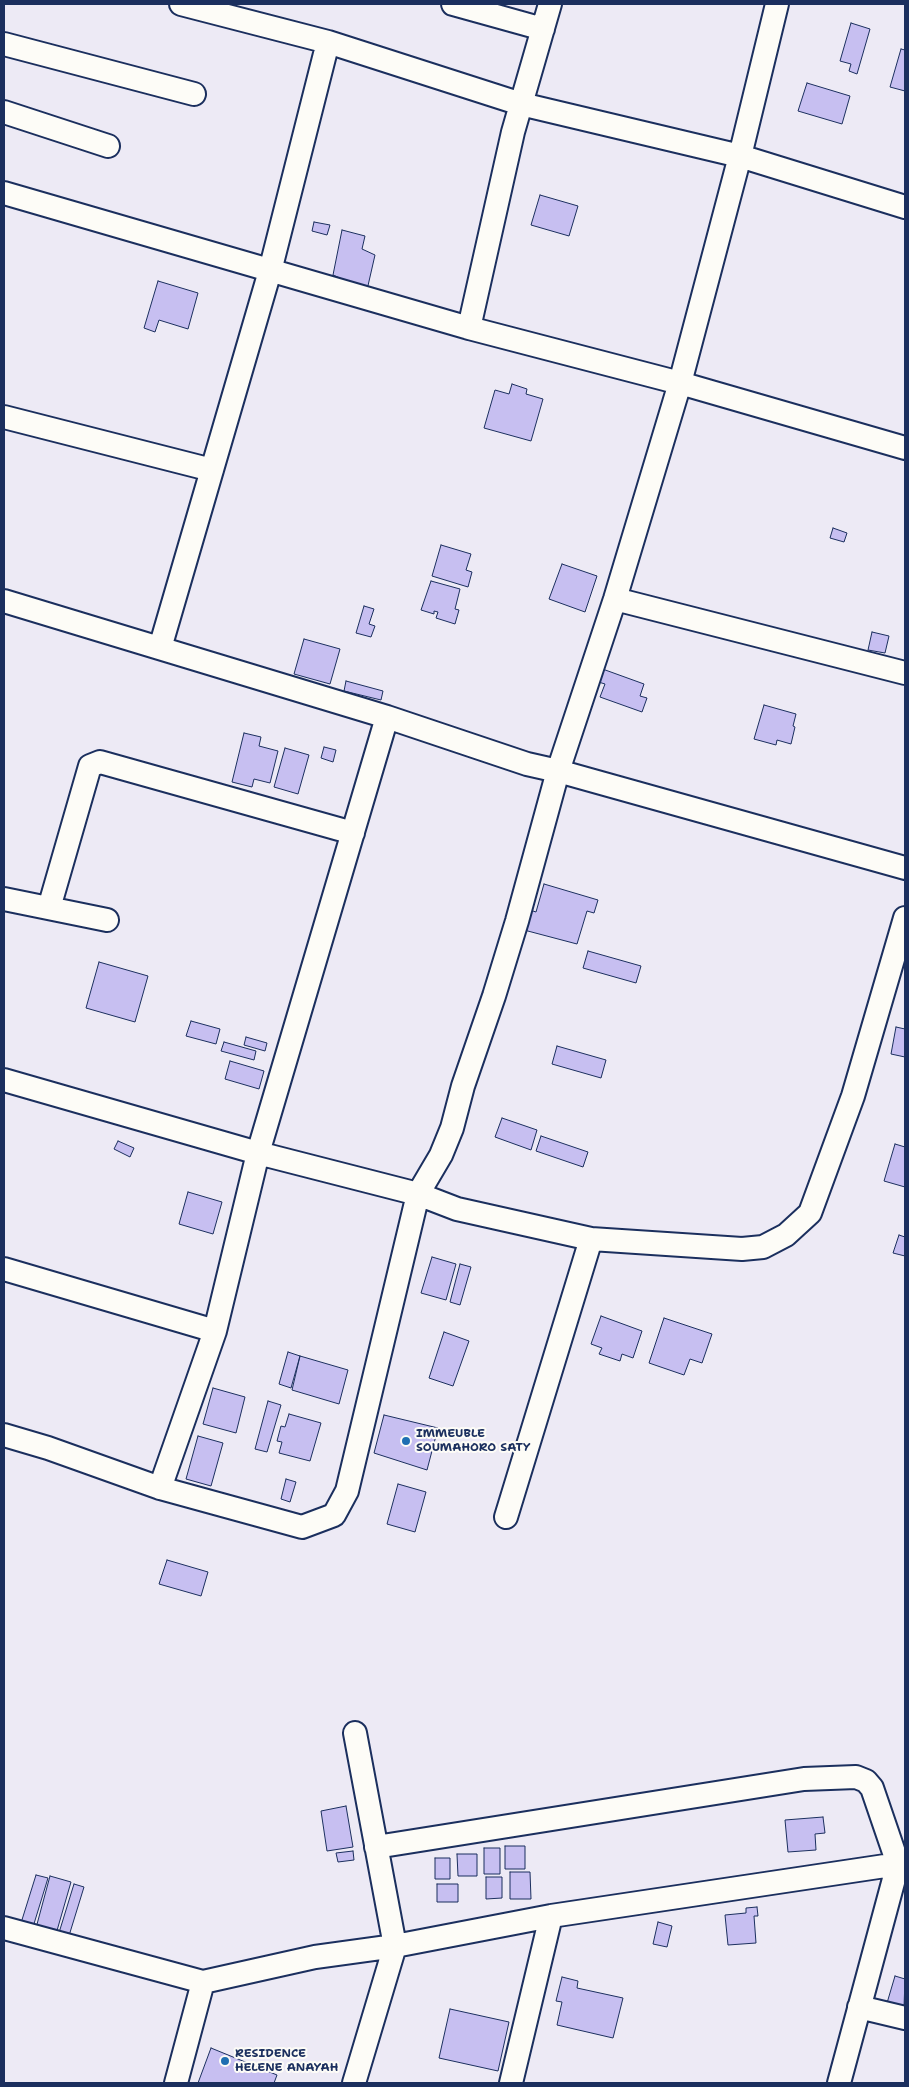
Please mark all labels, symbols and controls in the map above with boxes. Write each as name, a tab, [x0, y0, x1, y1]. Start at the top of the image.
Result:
place label: IMMEUBLE SOUMAHORO SATY	[416, 1427, 530, 1455]
marker: IMMEUBLE SOUMAHORO SATY	[400, 1435, 412, 1447]
place label: RESIDENCE HELENE ANAYAH	[235, 2047, 338, 2075]
marker: RESIDENCE HELENE ANAYAH	[219, 2055, 231, 2067]

